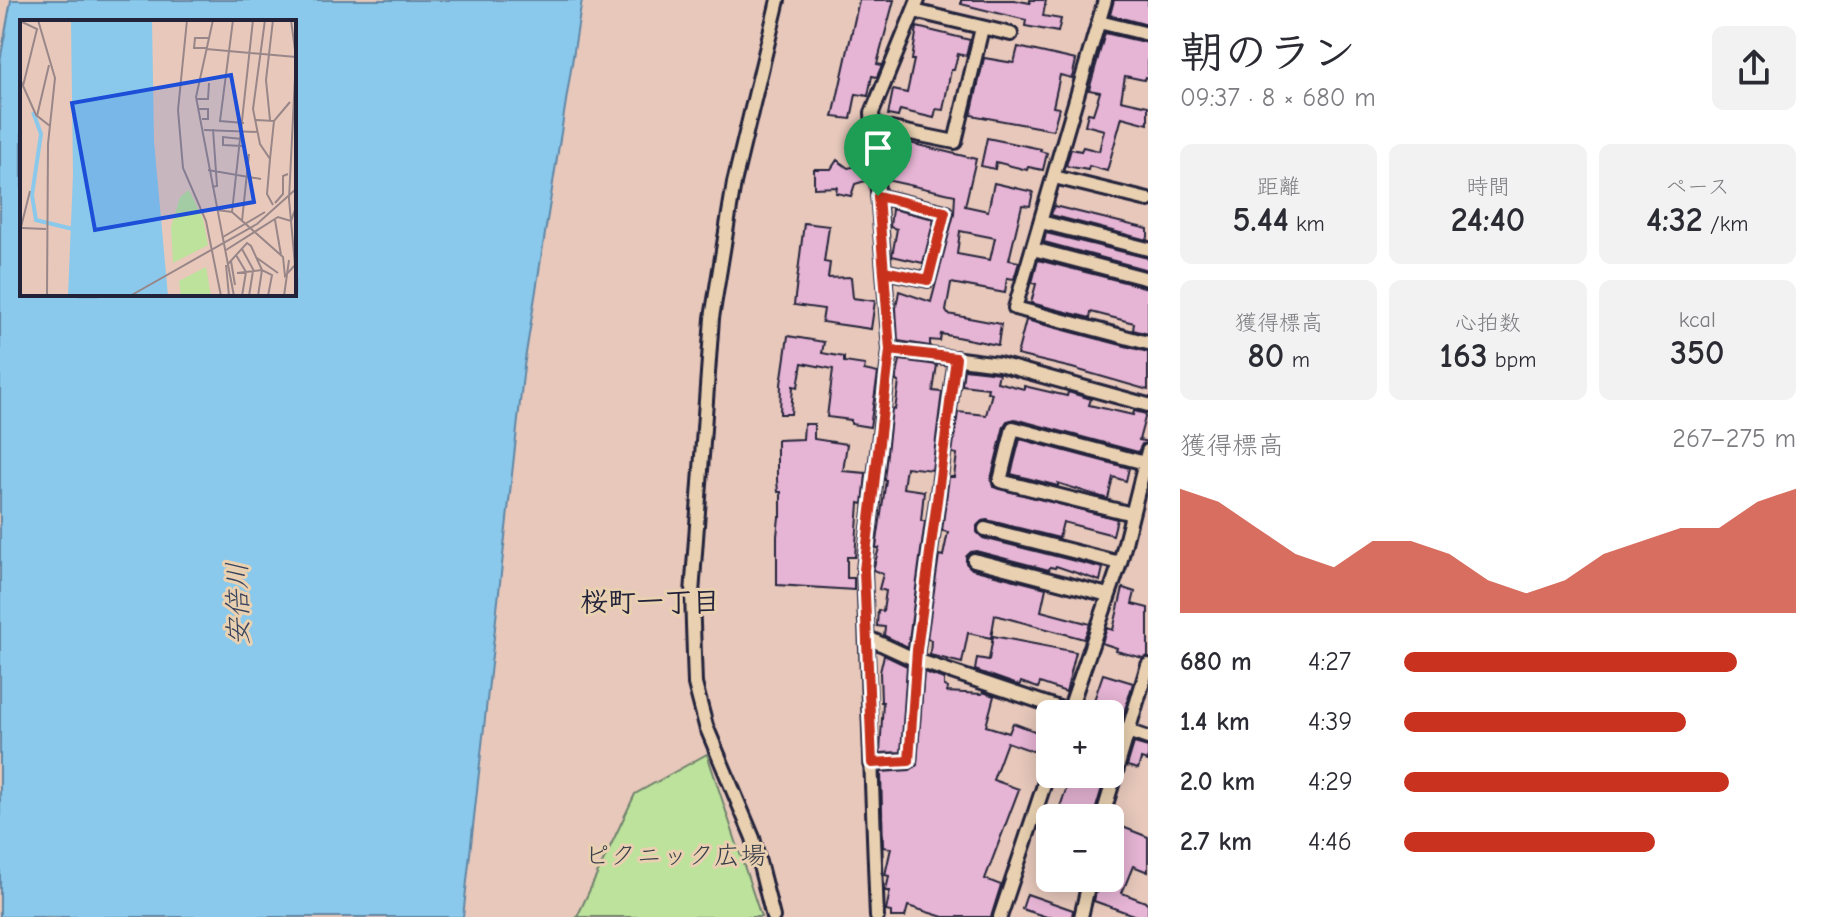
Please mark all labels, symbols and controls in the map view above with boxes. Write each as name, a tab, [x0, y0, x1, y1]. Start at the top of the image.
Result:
inset map	[20, 20, 296, 296]
button: share	[1712, 26, 1796, 110]
text: 朝のラン	[1180, 27, 1356, 78]
text: 09:37 · 8 × 680 m	[1180, 83, 1376, 113]
pin	[844, 114, 912, 196]
icon: arrive	[856, 126, 900, 170]
text: 距離	[1257, 174, 1301, 200]
text: 時間	[1466, 174, 1510, 200]
text: ペース	[1665, 174, 1730, 200]
text: 5.44	[1233, 200, 1289, 240]
text: 24:40	[1451, 200, 1525, 240]
text: 4:32	[1646, 200, 1703, 240]
text: km	[1289, 211, 1325, 237]
text: /km	[1703, 211, 1749, 237]
text: kcal	[1679, 307, 1716, 333]
text: 獲得標高	[1235, 310, 1323, 336]
text: 心拍数	[1455, 310, 1521, 336]
text: 350	[1670, 333, 1724, 373]
text: 80	[1247, 336, 1284, 376]
text: 163	[1440, 336, 1487, 376]
text: m	[1284, 347, 1310, 373]
text: bpm	[1487, 347, 1536, 373]
text: 267–275 m	[1672, 424, 1796, 454]
text: 獲得標高	[1180, 431, 1284, 461]
water label: 安倍川	[221, 562, 255, 646]
district label: 桜町一丁目	[580, 586, 720, 618]
text: 680 m	[1180, 647, 1252, 677]
text: 4:27	[1308, 647, 1351, 677]
map controls	[1036, 700, 1124, 892]
button: +	[1036, 700, 1124, 788]
text: 1.4 km	[1180, 707, 1250, 737]
text: 4:39	[1308, 707, 1352, 737]
text: 2.0 km	[1180, 767, 1255, 797]
text: 4:29	[1308, 767, 1353, 797]
button: −	[1036, 804, 1124, 892]
text: 2.7 km	[1180, 827, 1252, 857]
text: 4:46	[1308, 827, 1352, 857]
park label: ピクニック広場	[584, 841, 766, 871]

